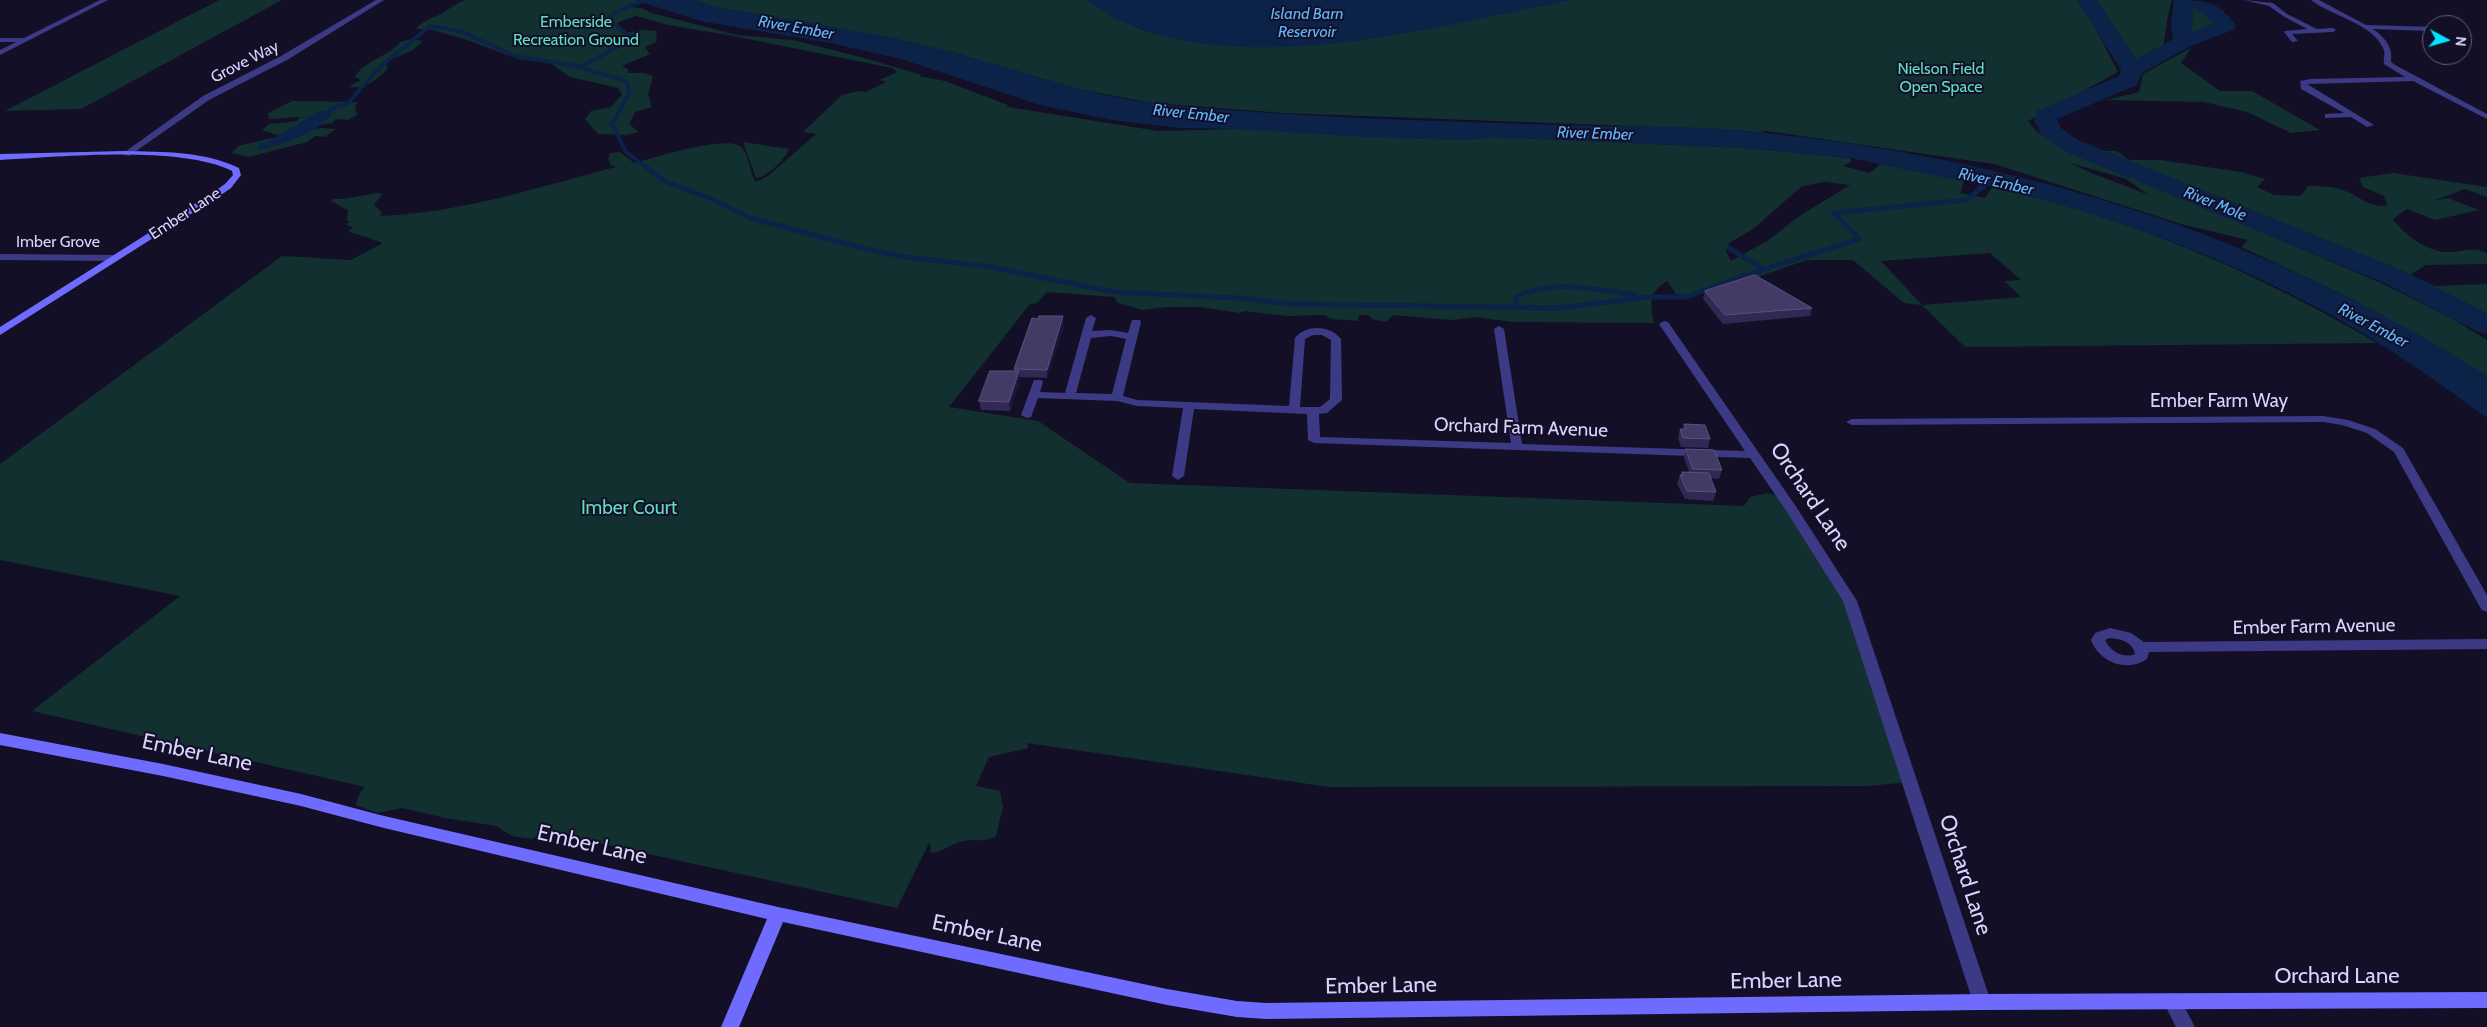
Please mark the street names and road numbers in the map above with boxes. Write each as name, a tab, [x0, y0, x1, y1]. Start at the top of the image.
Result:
street label: Grove Way	[208, 37, 282, 87]
street label: Ember Lane	[146, 184, 224, 244]
street label: Imber Grove	[16, 232, 100, 252]
street label: Ember Farm Way	[2150, 390, 2288, 412]
street label: Orchard Farm Avenue	[1434, 414, 1608, 442]
street label: Orchard Lane	[1764, 438, 1856, 556]
street label: Ember Farm Avenue	[2232, 614, 2396, 640]
street label: Ember Lane	[140, 728, 254, 778]
street label: Orchard Lane	[1933, 812, 1997, 938]
street label: Ember Lane	[535, 820, 649, 870]
street label: Ember Lane	[930, 909, 1044, 959]
street label: Orchard Lane	[2275, 964, 2399, 990]
street label: Ember Lane	[1730, 967, 1842, 995]
street label: Ember Lane	[1325, 972, 1437, 1000]

